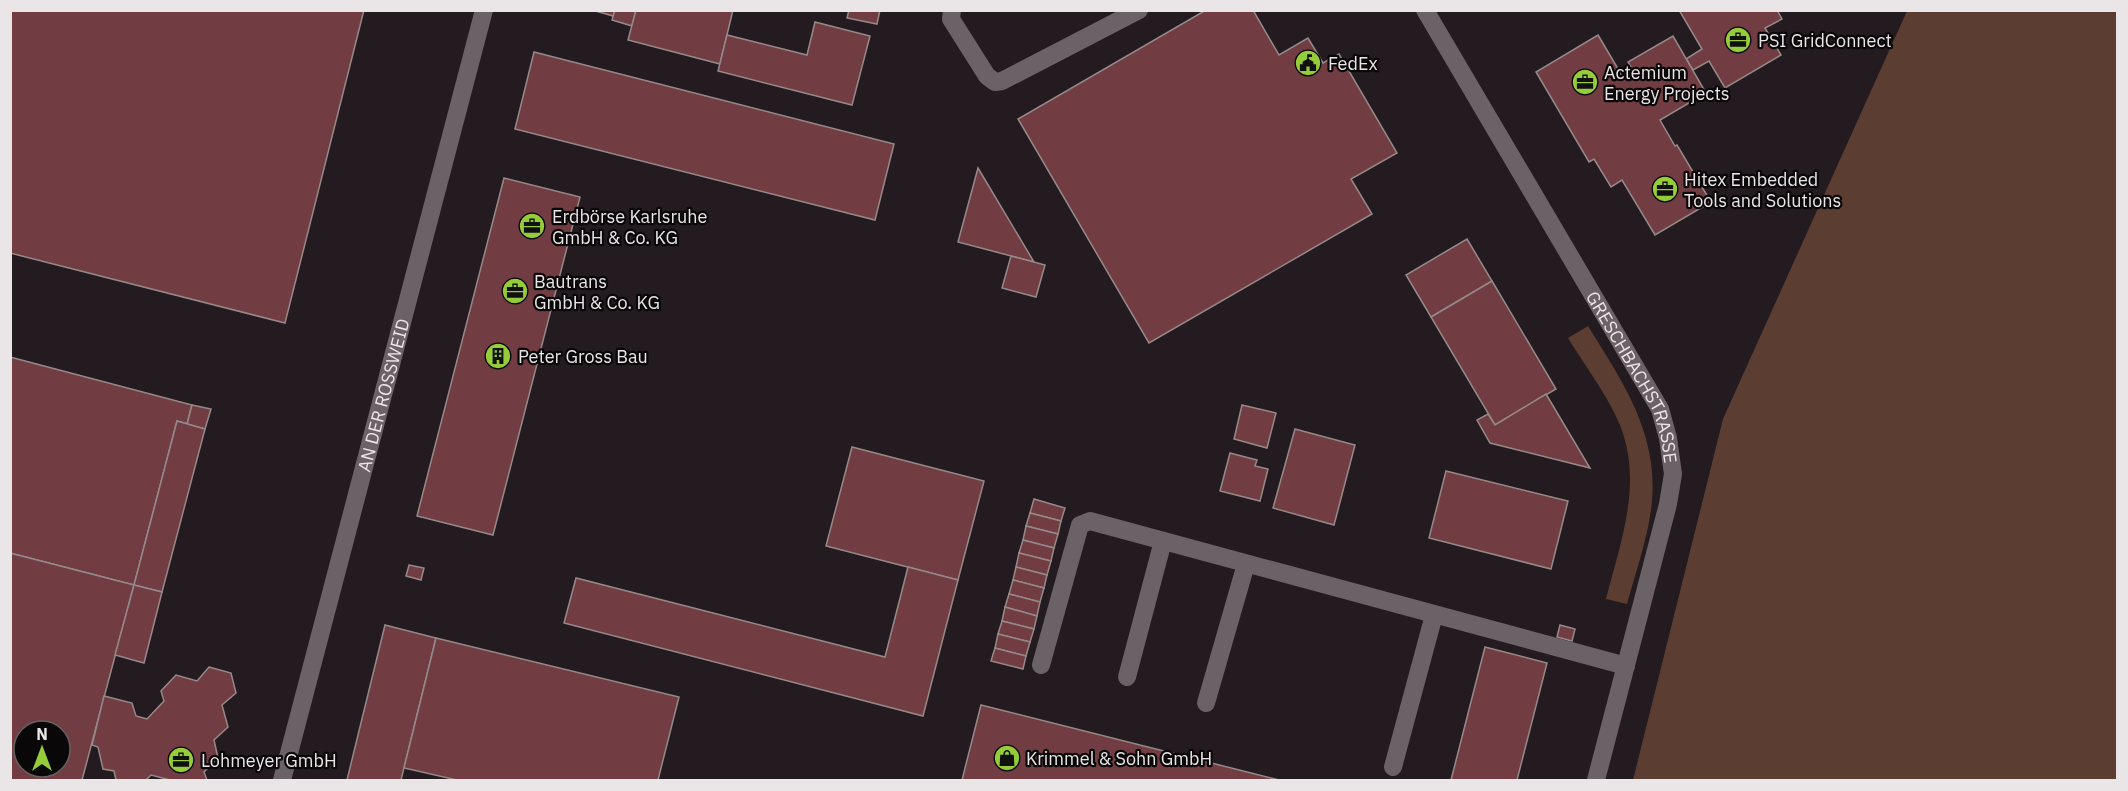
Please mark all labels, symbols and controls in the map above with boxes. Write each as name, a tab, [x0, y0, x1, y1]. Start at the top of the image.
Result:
office icon: PSI GridConnect	[1723, 25, 1753, 55]
place label: PSI GridConnect	[1758, 29, 1892, 52]
public building icon: FedEx	[1293, 48, 1323, 78]
place label: FedEx	[1328, 52, 1378, 75]
place label: Actemium Energy Projects	[1604, 61, 1729, 105]
office icon: Actemium Energy Projects	[1570, 67, 1600, 97]
place label: Hitex Embedded Tools and Solutions	[1684, 168, 1841, 212]
office icon: Hitex Embedded Tools and Solutions	[1650, 174, 1680, 204]
place label: Erdbörse Karlsruhe GmbH & Co. KG	[552, 205, 708, 249]
office icon: Erdbörse Karlsruhe GmbH & Co. KG	[517, 211, 547, 241]
place label: Bautrans GmbH & Co. KG	[534, 270, 660, 314]
office icon: Bautrans GmbH & Co. KG	[500, 276, 530, 306]
street label: GRESCHBACHSTRASSE	[1581, 287, 1683, 464]
street label: AN DER ROSSWEID	[352, 316, 414, 474]
building icon: Peter Gross Bau	[483, 341, 513, 371]
place label: Peter Gross Bau	[518, 345, 648, 368]
north arrow	[12, 719, 72, 779]
text: N	[36, 724, 48, 744]
shop icon: Krimmel & Sohn GmbH	[992, 743, 1022, 773]
office icon: Lohmeyer GmbH	[166, 745, 196, 775]
place label: Krimmel & Sohn GmbH	[1026, 747, 1212, 770]
place label: Lohmeyer GmbH	[201, 749, 337, 772]

